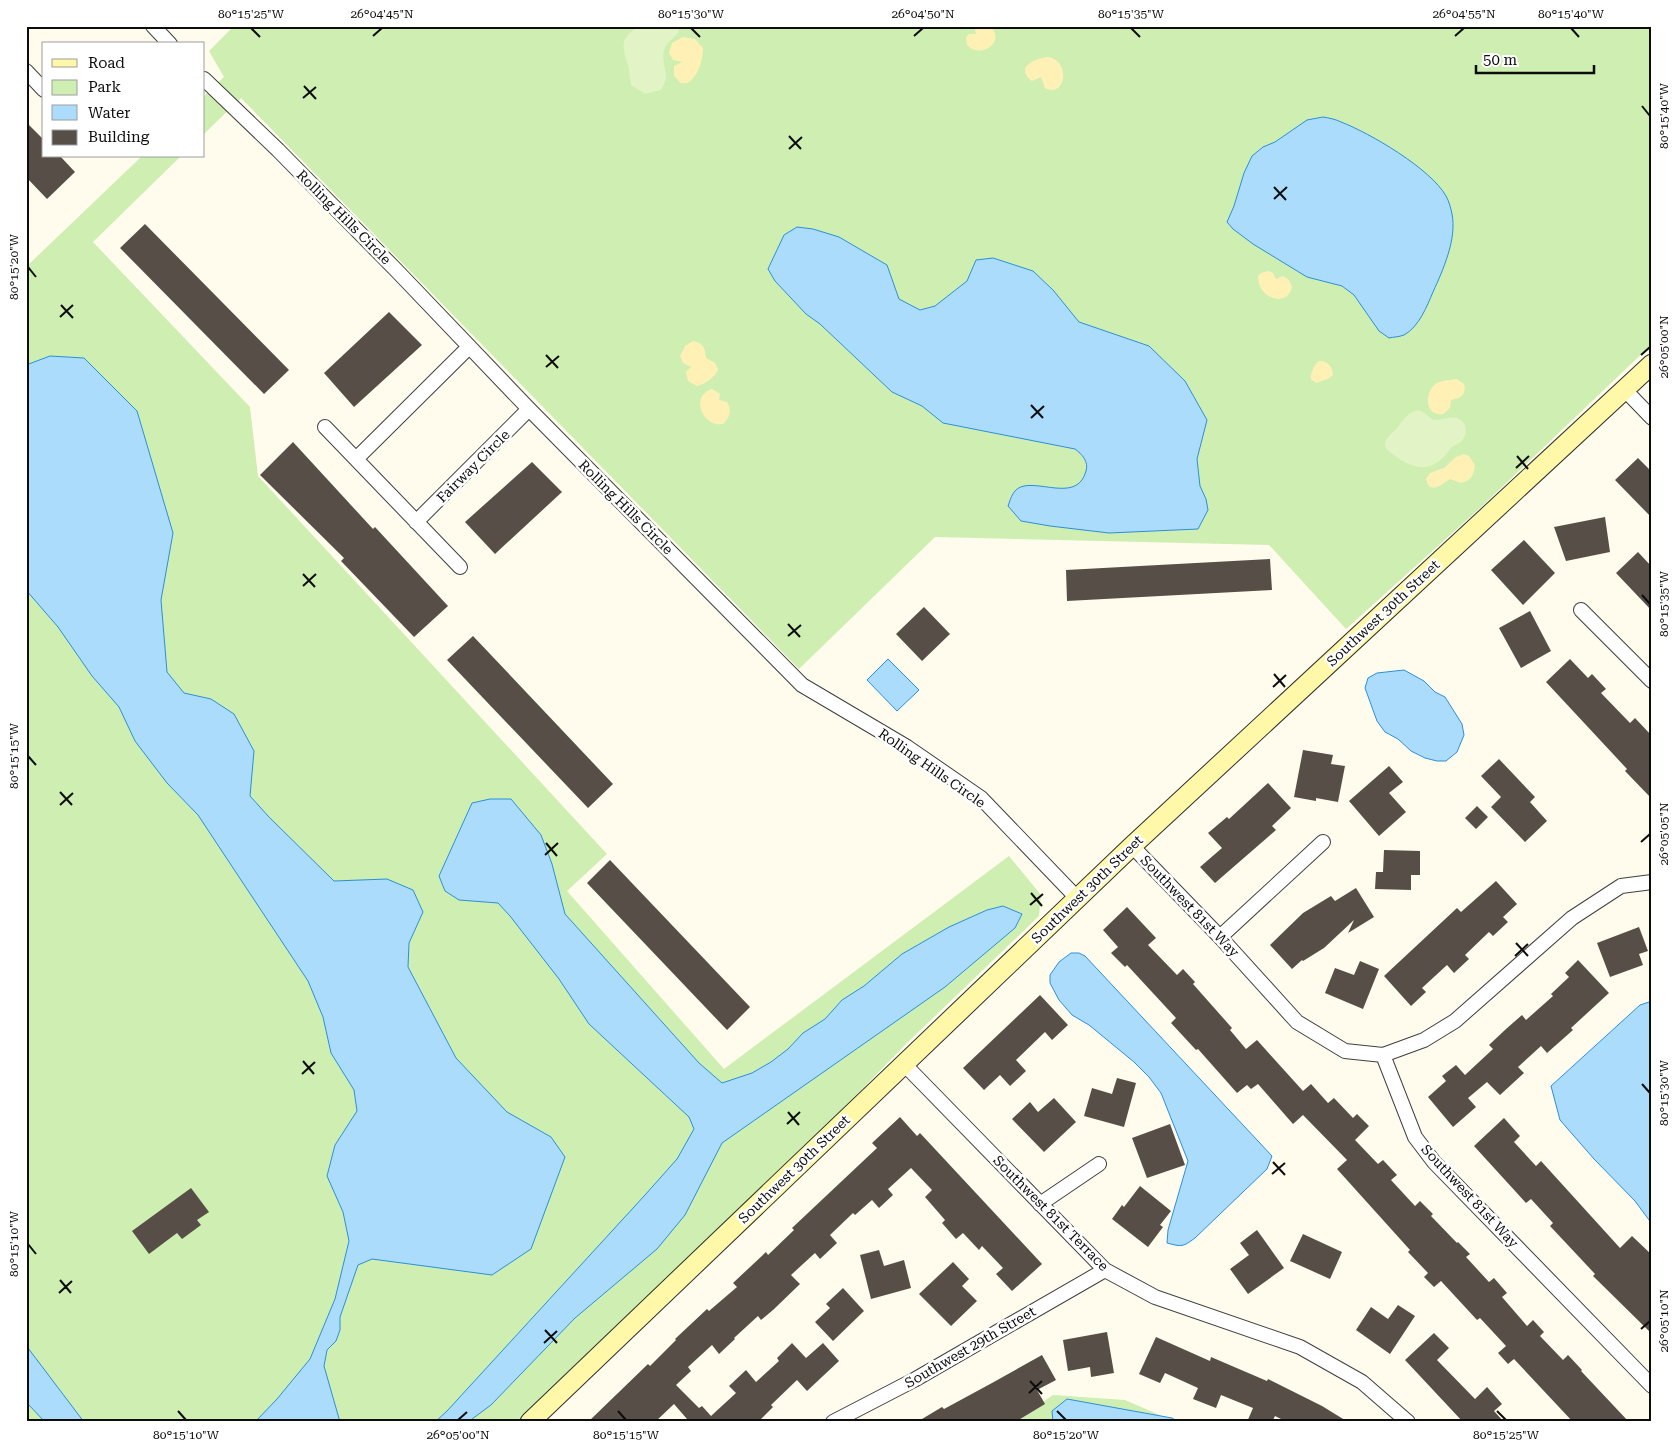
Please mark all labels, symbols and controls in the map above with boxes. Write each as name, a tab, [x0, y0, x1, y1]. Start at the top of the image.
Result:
text: 80°15'25"W	[218, 7, 285, 21]
text: 26°04'45"N	[350, 7, 414, 21]
text: 80°15'30"W	[658, 7, 725, 21]
text: 26°04'50"N	[891, 7, 955, 21]
text: 80°15'35"W	[1098, 7, 1165, 21]
text: 26°04'55"N	[1432, 7, 1496, 21]
text: 80°15'40"W	[1538, 7, 1605, 21]
legend	[42, 42, 205, 158]
scale bar	[1476, 42, 1593, 74]
text: 50 m	[1483, 51, 1518, 69]
text: Road	[88, 54, 125, 72]
text: Park	[88, 78, 122, 96]
text: 80°15'40"W	[1657, 82, 1671, 149]
text: Water	[88, 104, 130, 122]
text: Building	[88, 128, 150, 146]
street label: Rolling Hills Circle	[294, 167, 395, 268]
text: 80°15'20"W	[7, 233, 21, 300]
text: 26°05'00"N	[1657, 315, 1671, 379]
street label: Fairway Circle	[433, 426, 513, 506]
street label: Rolling Hills Circle	[576, 457, 677, 558]
street label: Southwest 30th Street	[1323, 557, 1443, 669]
text: 80°15'35"W	[1657, 570, 1671, 637]
text: 80°15'15"W	[7, 722, 21, 789]
street label: Rolling Hills Circle	[875, 725, 989, 811]
text: 26°05'05"N	[1657, 802, 1671, 866]
street label: Southwest 30th Street	[1028, 832, 1146, 946]
street label: Southwest 81st Way	[1137, 852, 1243, 961]
text: 80°15'30"W	[1657, 1059, 1671, 1126]
street label: Southwest 30th Street	[735, 1112, 853, 1226]
street label: Southwest 81st Way	[1418, 1141, 1522, 1251]
street label: Southwest 81st Terrace	[990, 1152, 1112, 1274]
text: 80°15'10"W	[7, 1210, 21, 1277]
text: 26°05'10"N	[1657, 1289, 1671, 1353]
street label: Southwest 29th Street	[902, 1303, 1038, 1391]
text: 80°15'10"W	[153, 1428, 220, 1442]
text: 26°05'00"N	[426, 1428, 490, 1442]
text: 80°15'15"W	[593, 1428, 660, 1442]
text: 80°15'20"W	[1033, 1428, 1100, 1442]
text: 80°15'25"W	[1473, 1428, 1540, 1442]

